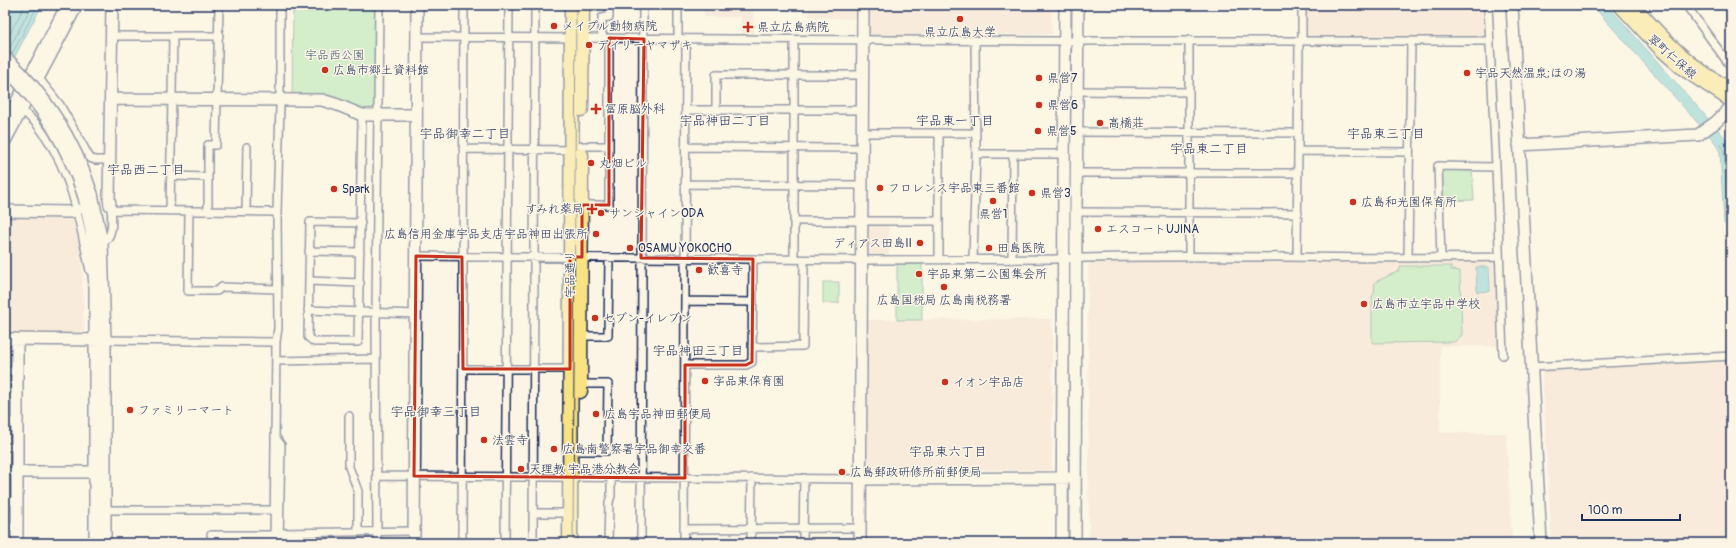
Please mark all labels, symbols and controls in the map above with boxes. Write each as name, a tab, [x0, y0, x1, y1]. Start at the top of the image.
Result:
marker: 県立広島大学	[955, 14, 965, 24]
place label: メイプル動物病院	[562, 19, 657, 34]
place label: 県立広島病院	[757, 20, 829, 35]
marker: メイプル動物病院	[549, 21, 559, 31]
marker: 県立広島病院	[742, 21, 754, 33]
place label: 県立広島大学	[924, 25, 996, 40]
street label: 翠町仁保線	[1644, 32, 1700, 82]
place label: デイリーヤマザキ	[597, 38, 693, 53]
marker: デイリーヤマザキ	[584, 40, 594, 50]
park label: 宇品西公園	[305, 48, 365, 63]
place label: 広島市郷土資料館	[333, 63, 429, 78]
marker: 広島市郷土資料館	[320, 65, 330, 75]
place label: 宇品天然温泉;ほの湯	[1475, 66, 1586, 81]
marker: 宇品天然温泉;ほの湯	[1462, 68, 1472, 78]
place label: 県営7	[1047, 71, 1078, 86]
marker: 県営7	[1034, 73, 1044, 83]
place label: 県営6	[1047, 98, 1078, 113]
marker: 県営6	[1034, 100, 1044, 110]
place label: 冨原脳外科	[605, 102, 665, 117]
marker: 冨原脳外科	[590, 103, 602, 115]
district label: 宇品神田二丁目	[679, 113, 771, 129]
district label: 宇品東一丁目	[916, 113, 994, 129]
place label: 高橋荘	[1108, 116, 1144, 131]
marker: 高橋荘	[1095, 118, 1105, 128]
place label: 県営5	[1046, 124, 1077, 139]
district label: 宇品御幸二丁目	[419, 126, 511, 142]
marker: 県営5	[1033, 126, 1043, 136]
district label: 宇品東三丁目	[1347, 126, 1425, 142]
district label: 宇品東二丁目	[1170, 141, 1248, 157]
place label: 丸畑ビル	[599, 156, 647, 171]
marker: 丸畑ビル	[586, 158, 596, 168]
district label: 宇品西二丁目	[107, 162, 185, 178]
place label: フロレンス宇品東三番館	[888, 181, 1020, 196]
place label: Spark	[342, 182, 370, 197]
marker: フロレンス宇品東三番館	[875, 183, 885, 193]
marker: Spark	[329, 184, 339, 194]
place label: 県営3	[1040, 186, 1071, 201]
marker: 県営3	[1027, 188, 1037, 198]
place label: 広島和光園保育所	[1361, 195, 1457, 210]
marker: 県営1	[988, 196, 998, 206]
marker: 広島和光園保育所	[1348, 197, 1358, 207]
place label: すみれ薬局	[525, 202, 584, 217]
marker: すみれ薬局	[587, 204, 597, 214]
place label: サンシャインODA	[609, 206, 704, 221]
place label: 県営1	[979, 207, 1007, 222]
marker: サンシャインODA	[596, 208, 606, 218]
place label: エスコートUJINA	[1106, 222, 1199, 237]
marker: エスコートUJINA	[1093, 224, 1103, 234]
place label: 広島信用金庫宇品支店宇品神田出張所	[384, 227, 588, 242]
marker: 広島信用金庫宇品支店宇品神田出張所	[591, 229, 601, 239]
place label: ディアス田島II	[833, 236, 912, 251]
marker: ディアス田島II	[915, 238, 925, 248]
place label: OSAMU YOKOCHO	[638, 241, 732, 256]
place label: 田島医院	[997, 241, 1045, 256]
marker: OSAMU YOKOCHO	[625, 243, 635, 253]
marker: 田島医院	[984, 243, 994, 253]
street label: 宇品通り	[563, 250, 578, 298]
place label: 歓喜寺	[707, 263, 743, 278]
marker: 歓喜寺	[694, 265, 704, 275]
place label: 宇品東第二公園集会所	[927, 267, 1047, 282]
marker: 宇品東第二公園集会所	[914, 269, 924, 279]
marker: 広島国税局 広島南税務署	[939, 282, 949, 292]
place label: 広島国税局 広島南税務署	[877, 293, 1011, 308]
place label: 広島市立宇品中学校	[1372, 297, 1480, 312]
marker: 広島市立宇品中学校	[1359, 299, 1369, 309]
place label: セブン-イレブン	[603, 311, 692, 326]
marker: セブン-イレブン	[590, 313, 600, 323]
district label: 宇品神田三丁目	[652, 343, 744, 359]
place label: 字品東保育園	[713, 374, 785, 389]
place label: イオン宇品店	[953, 375, 1025, 390]
marker: 字品東保育園	[700, 376, 710, 386]
marker: イオン宇品店	[940, 377, 950, 387]
place label: ファミリーマート	[138, 403, 234, 418]
district label: 宇品御幸三丁目	[390, 404, 482, 420]
marker: ファミリーマート	[125, 405, 135, 415]
place label: 広島宇品神田郵便局	[604, 407, 712, 422]
marker: 広島宇品神田郵便局	[591, 409, 601, 419]
place label: 法雲寺	[492, 433, 528, 448]
marker: 法雲寺	[479, 435, 489, 445]
place label: 広島南警察署宇品御幸交番	[562, 442, 706, 457]
marker: 広島南警察署宇品御幸交番	[549, 444, 559, 454]
district label: 宇品東六丁目	[909, 444, 987, 460]
place label: 天理教 宇品港分教会	[529, 462, 640, 477]
marker: 天理教 宇品港分教会	[516, 464, 526, 474]
place label: 広島郵政研修所前郵便局	[850, 465, 982, 480]
marker: 広島郵政研修所前郵便局	[837, 467, 847, 477]
scale bar	[1582, 496, 1680, 522]
text: 100 m	[1588, 503, 1623, 518]

